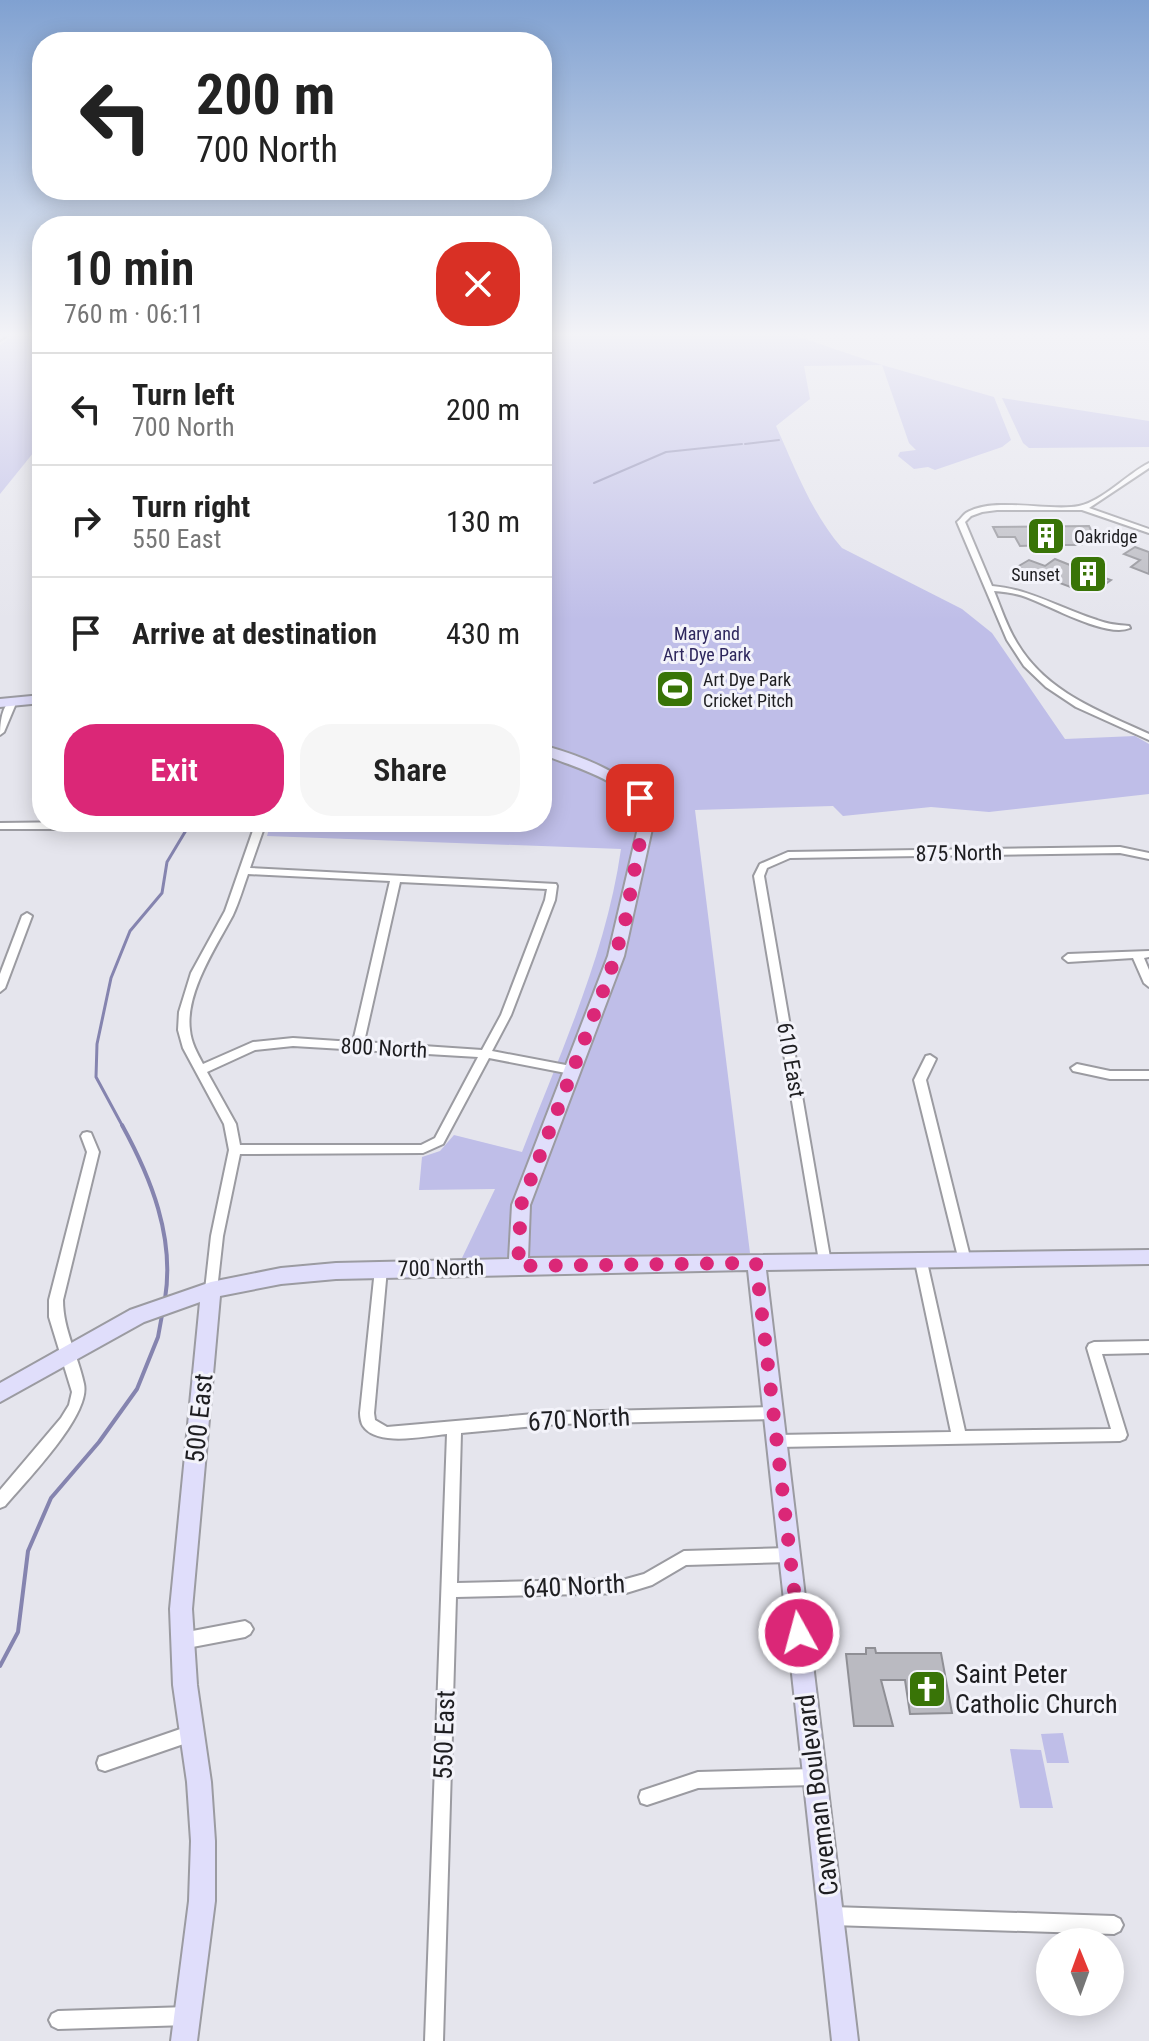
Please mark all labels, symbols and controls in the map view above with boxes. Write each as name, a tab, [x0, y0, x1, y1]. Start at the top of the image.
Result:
text: 200 m	[196, 62, 335, 128]
icon: left	[64, 64, 168, 168]
text: 700 North	[196, 129, 338, 171]
text: 10 min	[64, 240, 194, 297]
button: close	[436, 242, 520, 326]
text: 760 m · 06:11	[64, 299, 204, 329]
text: Turn left	[132, 377, 235, 412]
icon: left	[64, 387, 108, 431]
text: 200 m	[446, 392, 520, 427]
text: 700 North	[132, 412, 234, 442]
text: Turn right	[132, 489, 250, 524]
icon: right	[64, 499, 108, 543]
text: 130 m	[446, 504, 520, 539]
building icon: Oakridge	[1025, 515, 1067, 557]
text: 550 East	[132, 524, 221, 554]
place label: Oakridge	[1074, 526, 1137, 547]
building icon: Sunset	[1067, 553, 1109, 595]
place label: Sunset	[1011, 564, 1060, 585]
icon: arrive	[64, 611, 108, 655]
text: Arrive at destination	[132, 616, 377, 651]
text: 430 m	[446, 616, 520, 651]
park label: Mary and Art Dye Park	[663, 623, 751, 665]
sports icon: Art Dye Park Cricket Pitch	[654, 668, 696, 710]
place label: Art Dye Park Cricket Pitch	[703, 669, 793, 711]
button: Exit	[64, 724, 284, 816]
button: Share	[300, 724, 520, 816]
pin	[606, 764, 674, 832]
icon: arrive	[618, 776, 662, 820]
street label: 875 North	[915, 840, 1003, 866]
street label: 610 East	[772, 1021, 810, 1099]
street label: 800 North	[340, 1033, 428, 1063]
street label: 700 North	[397, 1255, 485, 1281]
street label: 500 East	[179, 1372, 219, 1464]
street label: 670 North	[527, 1401, 631, 1437]
street label: 640 North	[522, 1568, 626, 1604]
position arrow	[757, 1591, 841, 1675]
place label: Saint Peter Catholic Church	[955, 1659, 1118, 1719]
church icon: Saint Peter Catholic Church	[906, 1668, 948, 1710]
street label: 550 East	[427, 1690, 461, 1780]
street label: Caveman Boulevard	[790, 1693, 844, 1897]
north arrow	[1036, 1928, 1124, 2016]
map controls	[1036, 1928, 1124, 2016]

